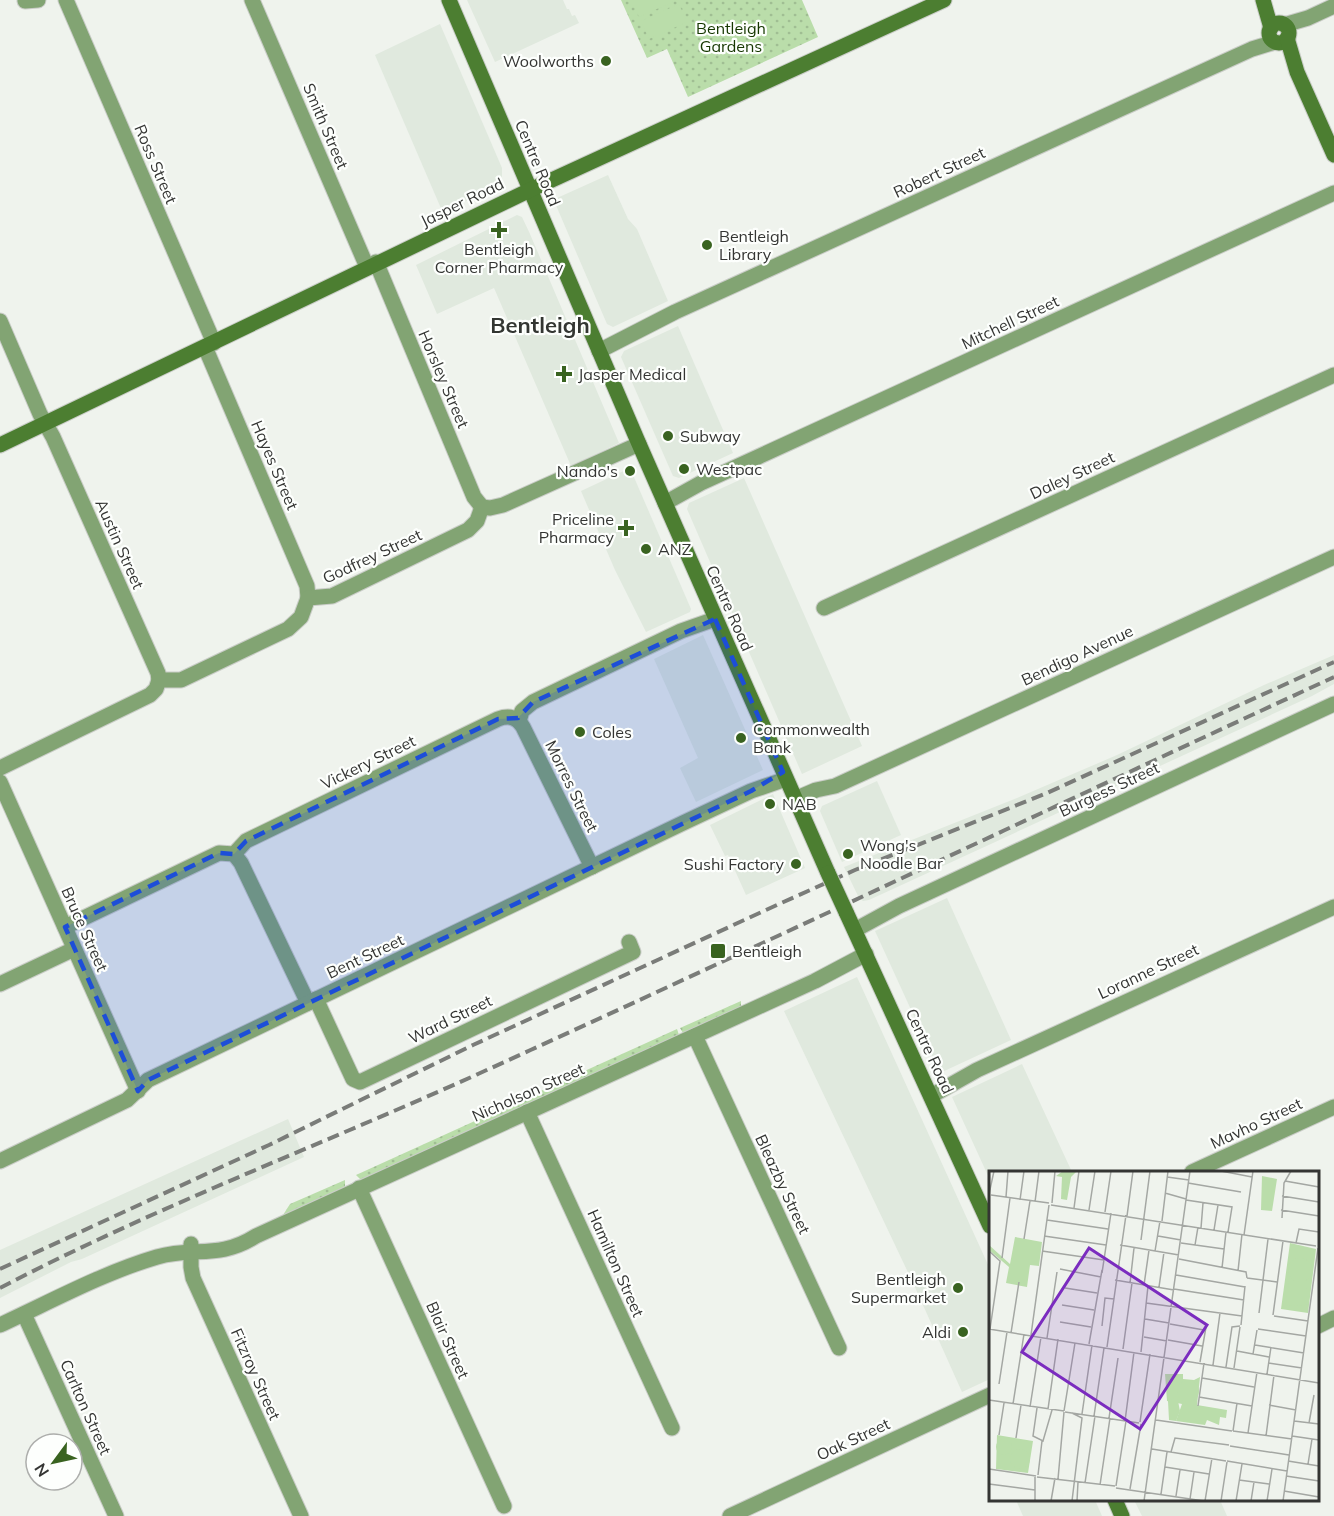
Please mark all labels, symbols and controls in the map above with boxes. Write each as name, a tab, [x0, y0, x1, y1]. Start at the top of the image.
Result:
park label: Bentleigh Gardens	[696, 18, 766, 56]
place label: Woolworths	[503, 51, 594, 71]
marker: Woolworths	[599, 54, 613, 68]
street label: Smith Street	[299, 80, 353, 172]
street label: Centre Road	[511, 117, 565, 209]
street label: Ross Street	[130, 121, 182, 207]
street label: Robert Street	[890, 142, 988, 202]
street label: Jasper Road	[417, 173, 507, 231]
marker: Bentleigh Corner Pharmacy	[492, 223, 506, 237]
place label: Bentleigh Library	[719, 226, 789, 264]
marker: Bentleigh Library	[700, 238, 714, 252]
place label: Bentleigh Corner Pharmacy	[435, 239, 564, 277]
street label: Mitchell Street	[958, 291, 1062, 353]
district label: Bentleigh	[490, 311, 590, 339]
street label: Horsley Street	[414, 327, 474, 431]
place label: Jasper Medical	[578, 364, 686, 384]
marker: Jasper Medical	[555, 365, 573, 383]
street label: Hayes Street	[247, 417, 303, 513]
place label: Subway	[680, 426, 741, 446]
marker: Subway	[661, 429, 675, 443]
street label: Daley Street	[1027, 447, 1118, 503]
place label: Westpac	[696, 459, 762, 479]
place label: Nando's	[557, 461, 618, 481]
marker: Westpac	[677, 462, 691, 476]
marker: Nando's	[623, 464, 637, 478]
street label: Austin Street	[91, 496, 149, 592]
place label: Priceline Pharmacy	[539, 509, 615, 547]
marker: Priceline Pharmacy	[619, 521, 633, 535]
street label: Godfrey Street	[319, 524, 425, 588]
place label: ANZ	[658, 539, 691, 559]
marker: ANZ	[639, 542, 653, 556]
street label: Centre Road	[702, 562, 758, 654]
street label: Bendigo Avenue	[1018, 620, 1136, 690]
place label: Commonwealth Bank	[753, 719, 870, 757]
place label: Coles	[592, 722, 632, 742]
marker: Coles	[573, 725, 587, 739]
street label: Vickery Street	[317, 730, 419, 794]
marker: Commonwealth Bank	[734, 731, 748, 745]
street label: Morres Street	[541, 737, 603, 835]
street label: Burgess Street	[1056, 757, 1163, 821]
place label: NAB	[782, 794, 817, 814]
marker: NAB	[763, 797, 777, 811]
place label: Wong's Noodle Bar	[860, 835, 943, 873]
marker: Wong's Noodle Bar	[841, 847, 855, 861]
place label: Sushi Factory	[684, 854, 784, 874]
marker: Sushi Factory	[789, 857, 803, 871]
street label: Bruce Street	[57, 883, 113, 975]
street label: Bent Street	[323, 929, 407, 983]
street label: Loranne Street	[1094, 939, 1202, 1003]
place label: Bentleigh	[732, 941, 802, 961]
marker: Bentleigh	[709, 942, 727, 960]
street label: Ward Street	[405, 990, 495, 1048]
street label: Centre Road	[902, 1005, 958, 1097]
street label: Nicholson Street	[469, 1058, 588, 1126]
street label: Mavho Street	[1207, 1093, 1305, 1153]
street label: Bleazby Street	[751, 1131, 815, 1237]
inset map	[989, 1171, 1319, 1501]
street label: Hamilton Street	[583, 1206, 649, 1320]
place label: Bentleigh Supermarket	[851, 1269, 946, 1307]
marker: Bentleigh Supermarket	[951, 1281, 965, 1295]
street label: Blair Street	[422, 1298, 474, 1382]
place label: Aldi	[922, 1322, 951, 1342]
street label: Fitzroy Street	[227, 1325, 285, 1423]
marker: Aldi	[956, 1325, 970, 1339]
street label: Carlton Street	[56, 1356, 116, 1458]
street label: Oak Street	[813, 1413, 893, 1465]
north arrow	[24, 1432, 84, 1492]
text: N	[30, 1460, 53, 1481]

